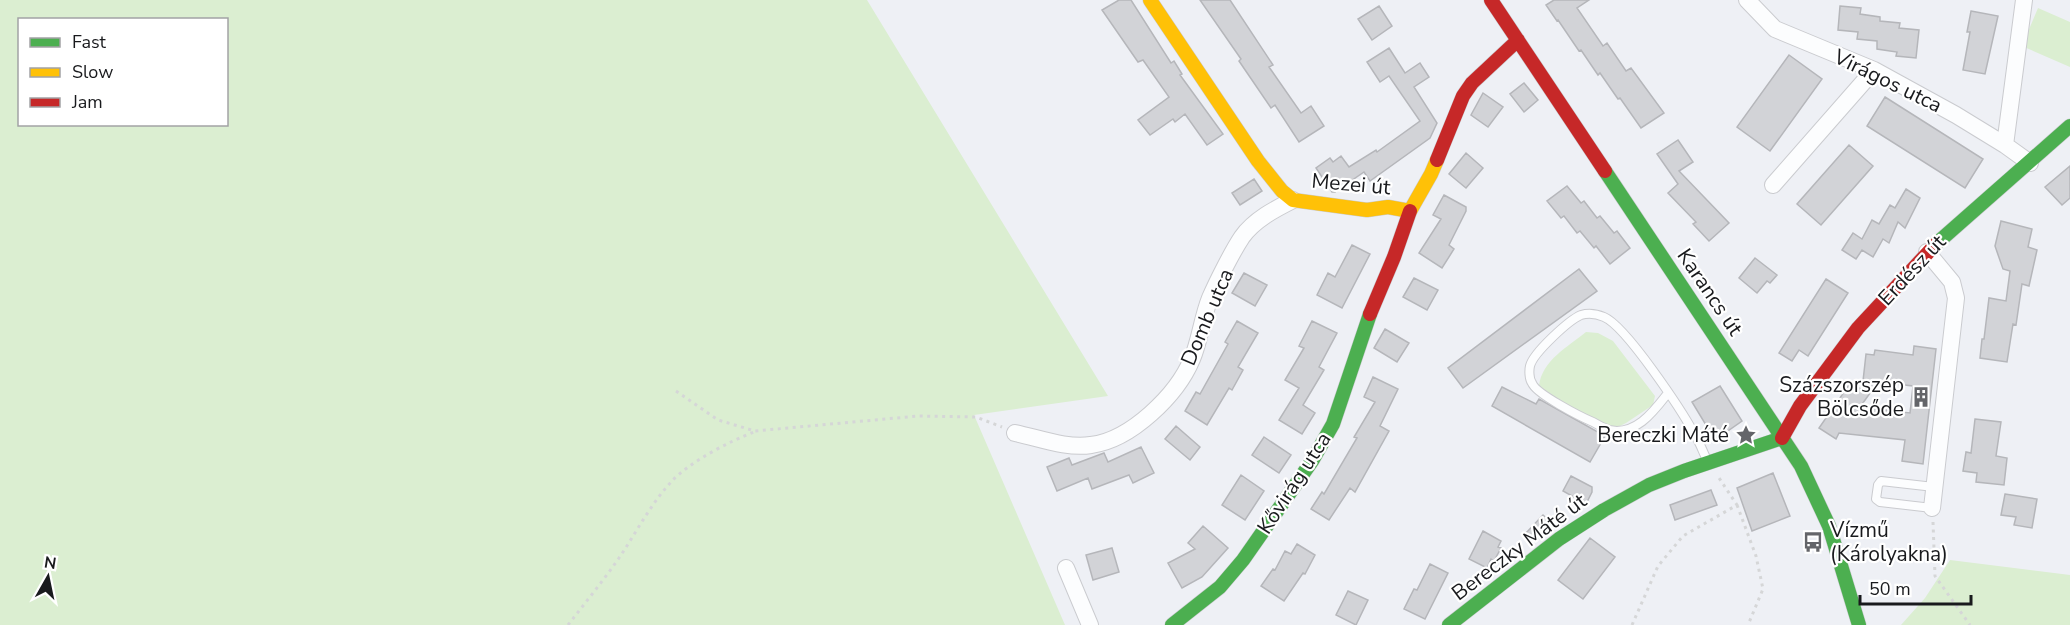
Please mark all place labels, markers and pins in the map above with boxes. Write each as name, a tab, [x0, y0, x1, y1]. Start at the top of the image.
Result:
place label: Százszorszép Bölcsőde	[1779, 371, 1904, 423]
building icon: Százszorszép Bölcsőde	[1909, 385, 1933, 409]
place label: Bereczki Máté	[1597, 421, 1729, 449]
place icon: Bereczki Máté	[1734, 423, 1758, 447]
place label: Vízmű (Károlyakna)	[1829, 516, 1948, 568]
bus stop icon: Vízmű (Károlyakna)	[1801, 530, 1825, 554]

